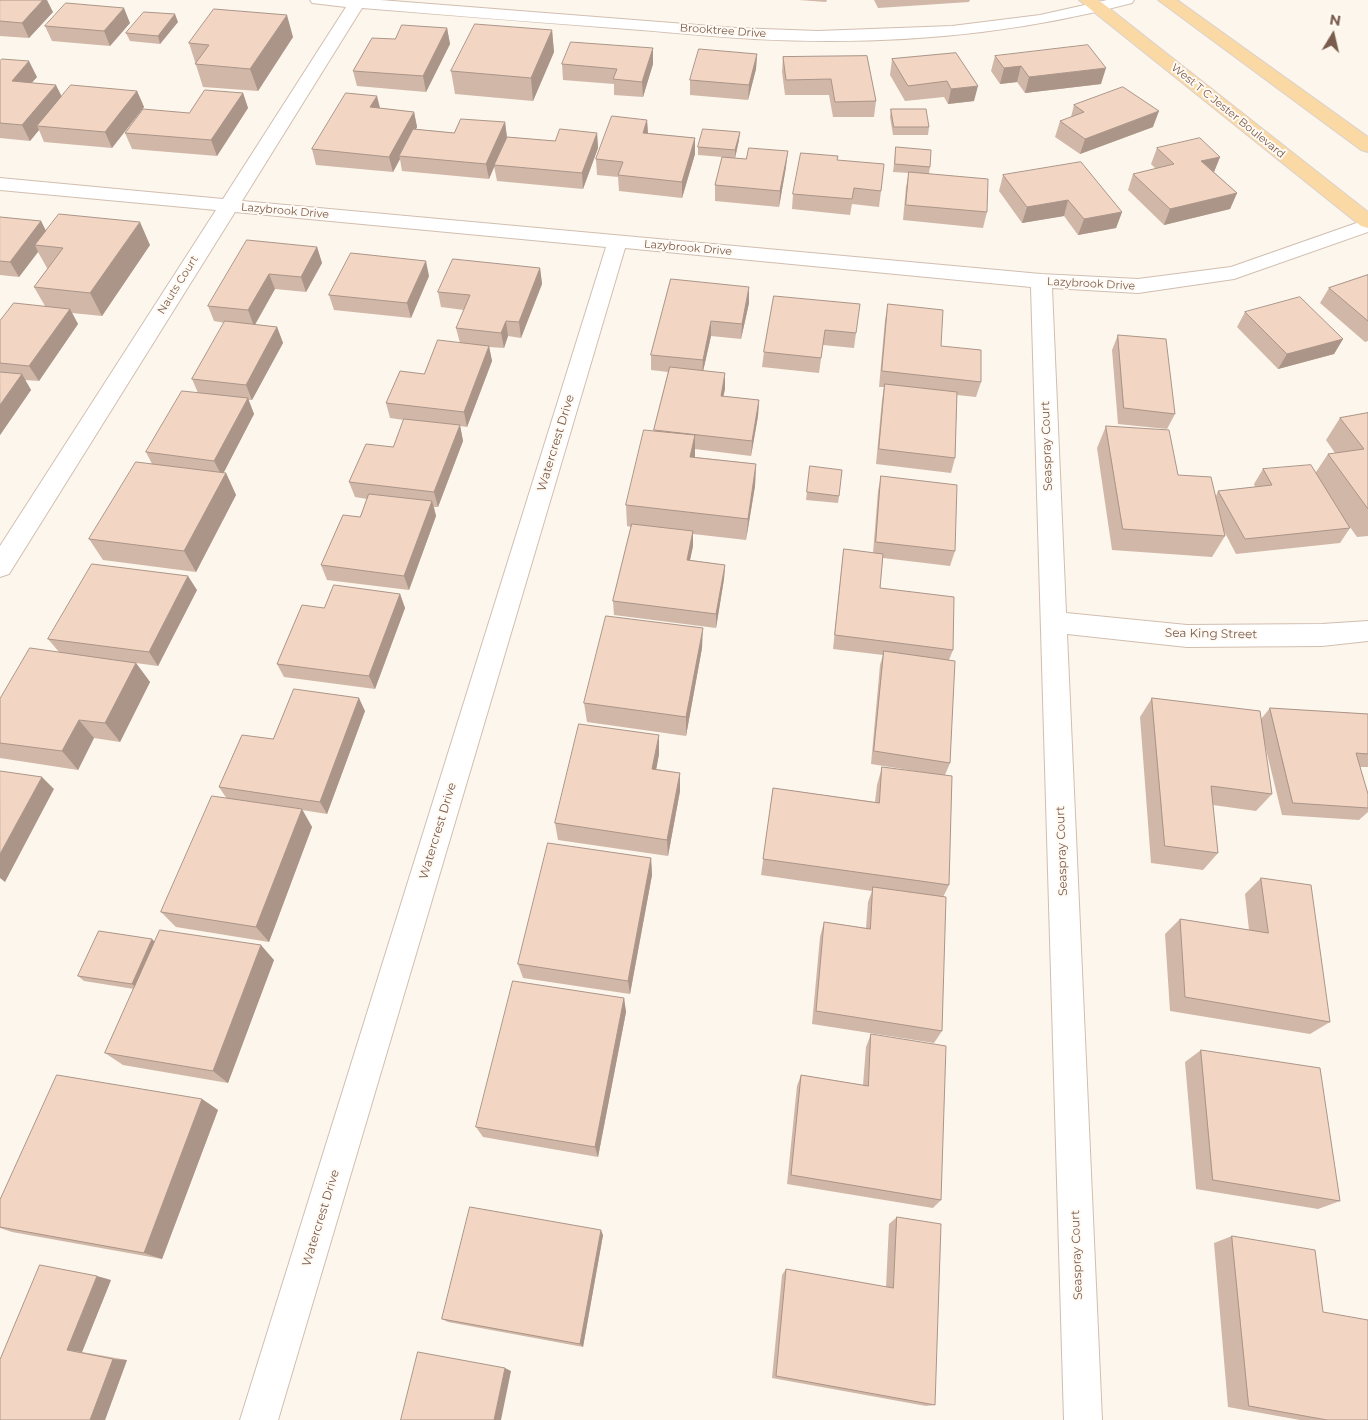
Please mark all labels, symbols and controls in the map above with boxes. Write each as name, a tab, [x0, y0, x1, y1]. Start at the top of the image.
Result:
north arrow	[1308, 10, 1358, 60]
text: N	[1328, 10, 1342, 30]
street label: Brooktree Drive	[679, 21, 767, 41]
street label: West T C Jester Boulevard	[1168, 61, 1288, 161]
street label: Lazybrook Drive	[241, 201, 329, 221]
street label: Lazybrook Drive	[644, 238, 732, 258]
street label: Nauts Court	[155, 253, 201, 317]
street label: Lazybrook Drive	[1047, 275, 1135, 293]
street label: Watercrest Drive	[534, 393, 578, 493]
street label: Seaspray Court	[1038, 401, 1056, 491]
street label: Sea King Street	[1165, 626, 1257, 642]
street label: Watercrest Drive	[416, 781, 460, 881]
street label: Seaspray Court	[1053, 806, 1071, 896]
street label: Watercrest Drive	[299, 1168, 343, 1268]
street label: Seaspray Court	[1068, 1210, 1086, 1300]

